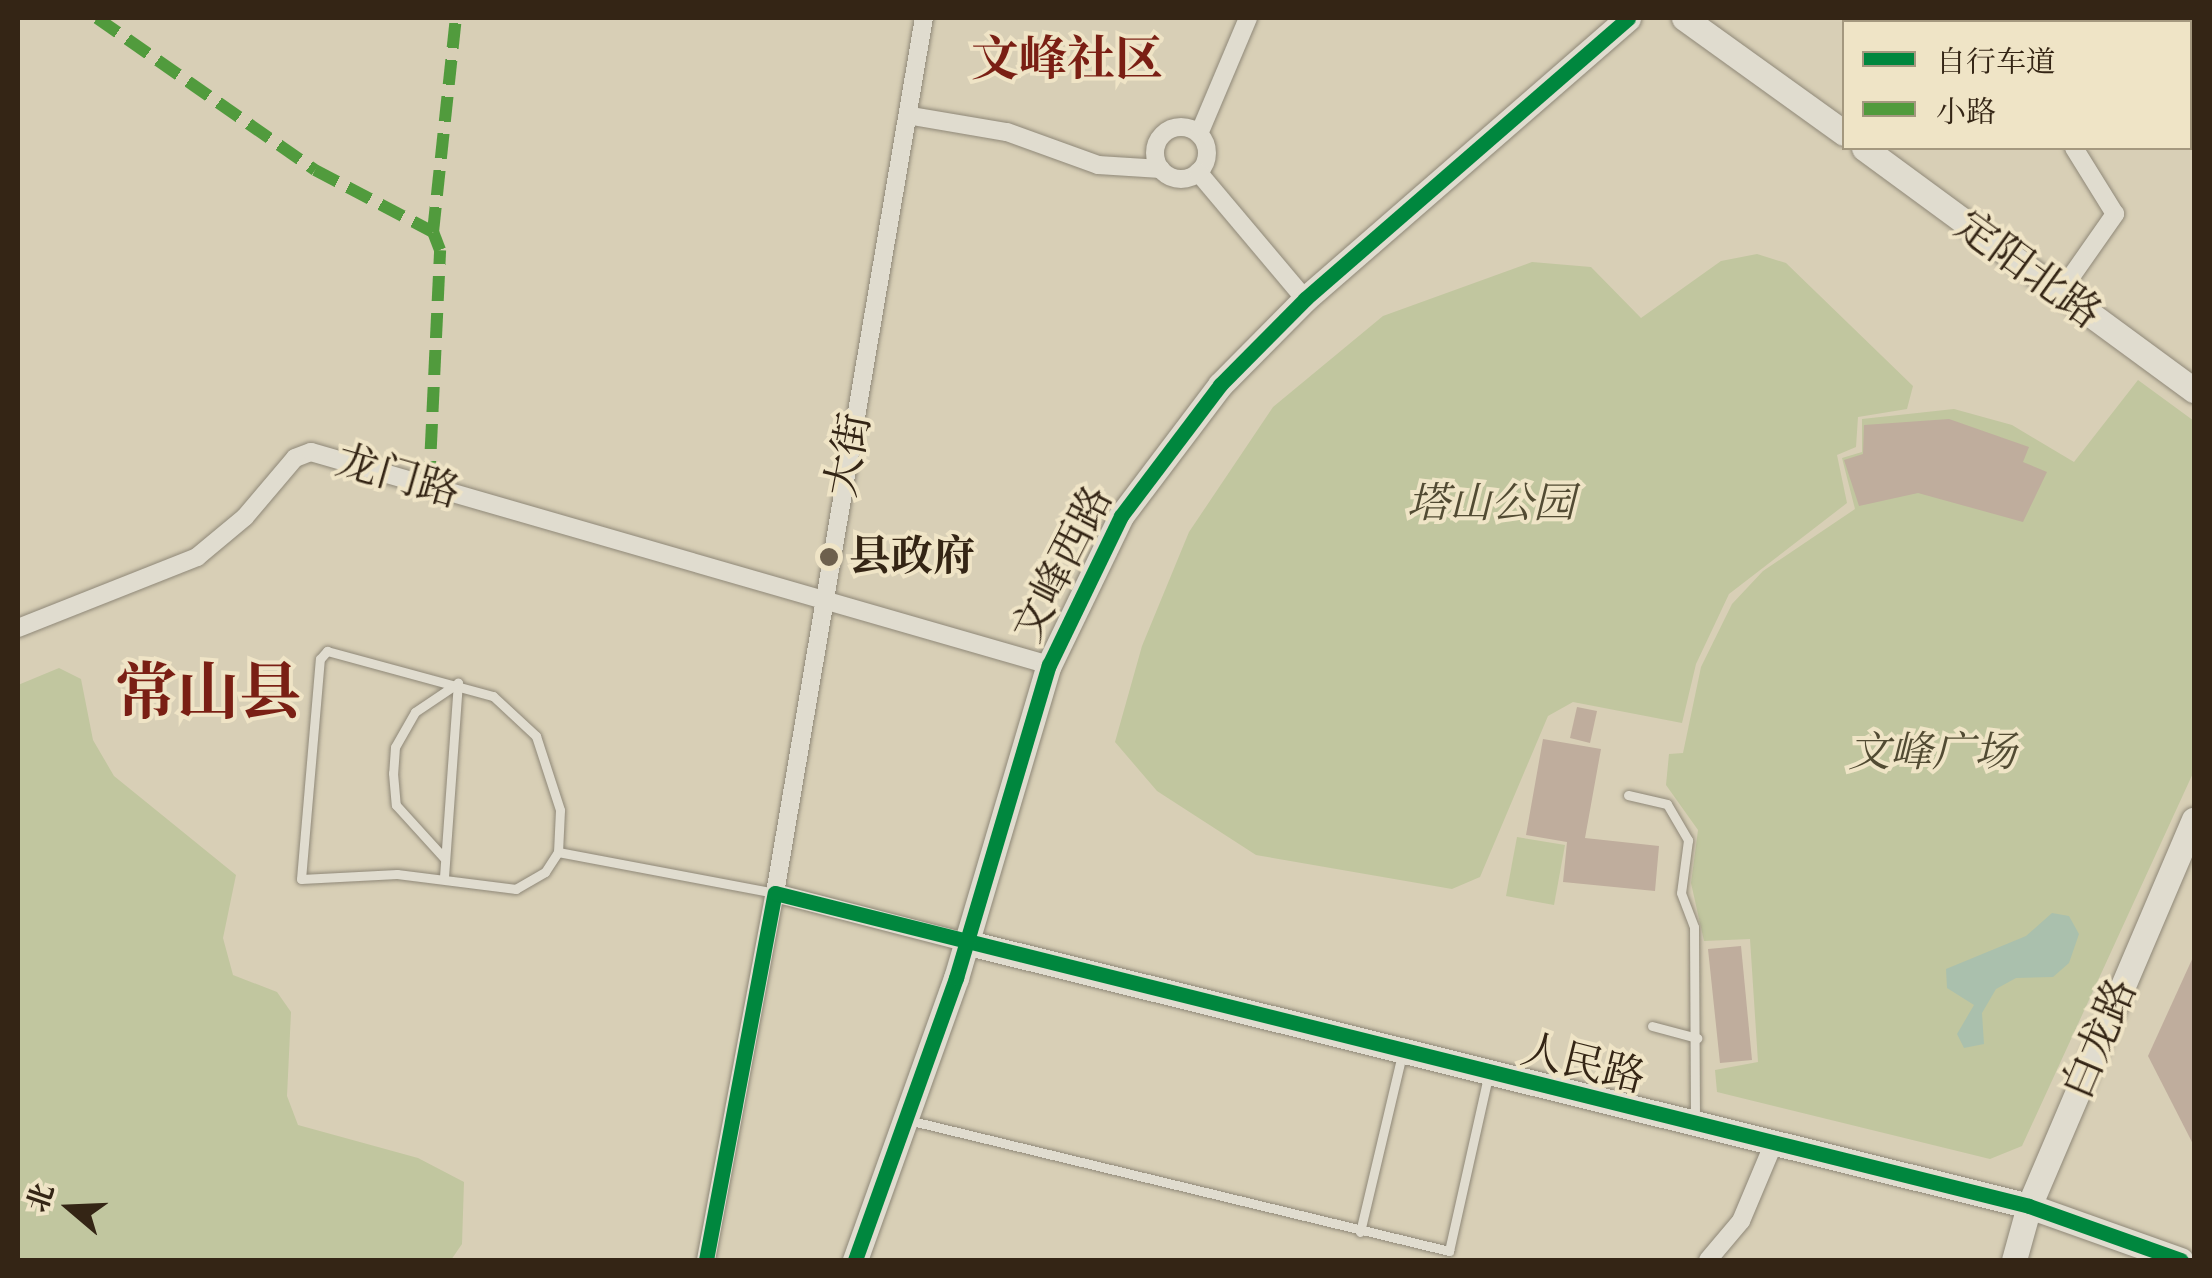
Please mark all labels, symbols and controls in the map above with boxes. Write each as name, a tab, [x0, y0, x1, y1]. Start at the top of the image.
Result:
legend	[1842, 20, 2192, 150]
district label: 文峰社区	[971, 32, 1163, 90]
text: 自行车道	[1936, 44, 2056, 81]
text: 小路	[1936, 94, 1996, 131]
street label: 定阳北路	[1945, 200, 2111, 340]
street label: 大街	[816, 409, 882, 501]
street label: 龙门路	[330, 435, 466, 519]
street label: 文峰西路	[1002, 478, 1124, 650]
park label: 塔山公园	[1407, 479, 1575, 529]
place label: 县政府	[849, 532, 975, 582]
marker: 县政府	[818, 546, 840, 568]
district label: 常山县	[115, 657, 301, 731]
park label: 文峰广场	[1848, 728, 2016, 778]
street label: 白龙路	[2052, 971, 2148, 1107]
street label: 人民路	[1516, 1024, 1650, 1104]
north arrow	[20, 1158, 120, 1258]
text: 北	[20, 1179, 62, 1217]

